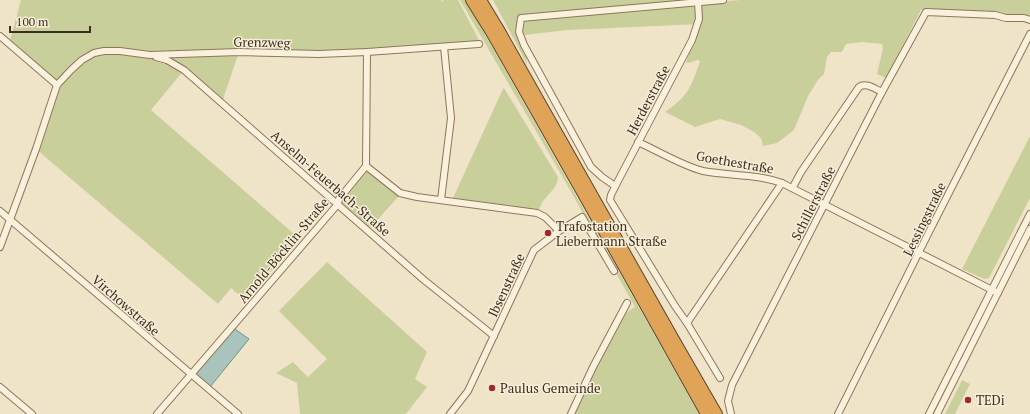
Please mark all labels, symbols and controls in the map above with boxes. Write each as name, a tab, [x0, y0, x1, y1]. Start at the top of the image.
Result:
scale bar	[10, 8, 90, 34]
text: 100 m	[16, 14, 49, 29]
street label: Grenzweg	[233, 33, 291, 51]
street label: Herderstraße	[622, 62, 674, 138]
street label: Anselm-Feuerbach-Straße	[267, 126, 395, 240]
street label: Goethestraße	[695, 146, 775, 178]
street label: Schillerstraße	[787, 163, 839, 243]
street label: Lessingstraße	[898, 179, 950, 259]
street label: Arnold-Böcklin-Straße	[233, 193, 333, 307]
place label: Trafostation Liebermann Straße	[556, 217, 667, 250]
marker: Trafostation Liebermann Straße	[543, 228, 553, 238]
street label: Ibsenstraße	[483, 250, 529, 320]
street label: Virchowstraße	[88, 270, 164, 340]
place label: Paulus Gemeinde	[500, 379, 601, 397]
marker: Paulus Gemeinde	[487, 383, 497, 393]
place label: TEDi	[976, 391, 1005, 409]
marker: TEDi	[963, 395, 973, 405]

